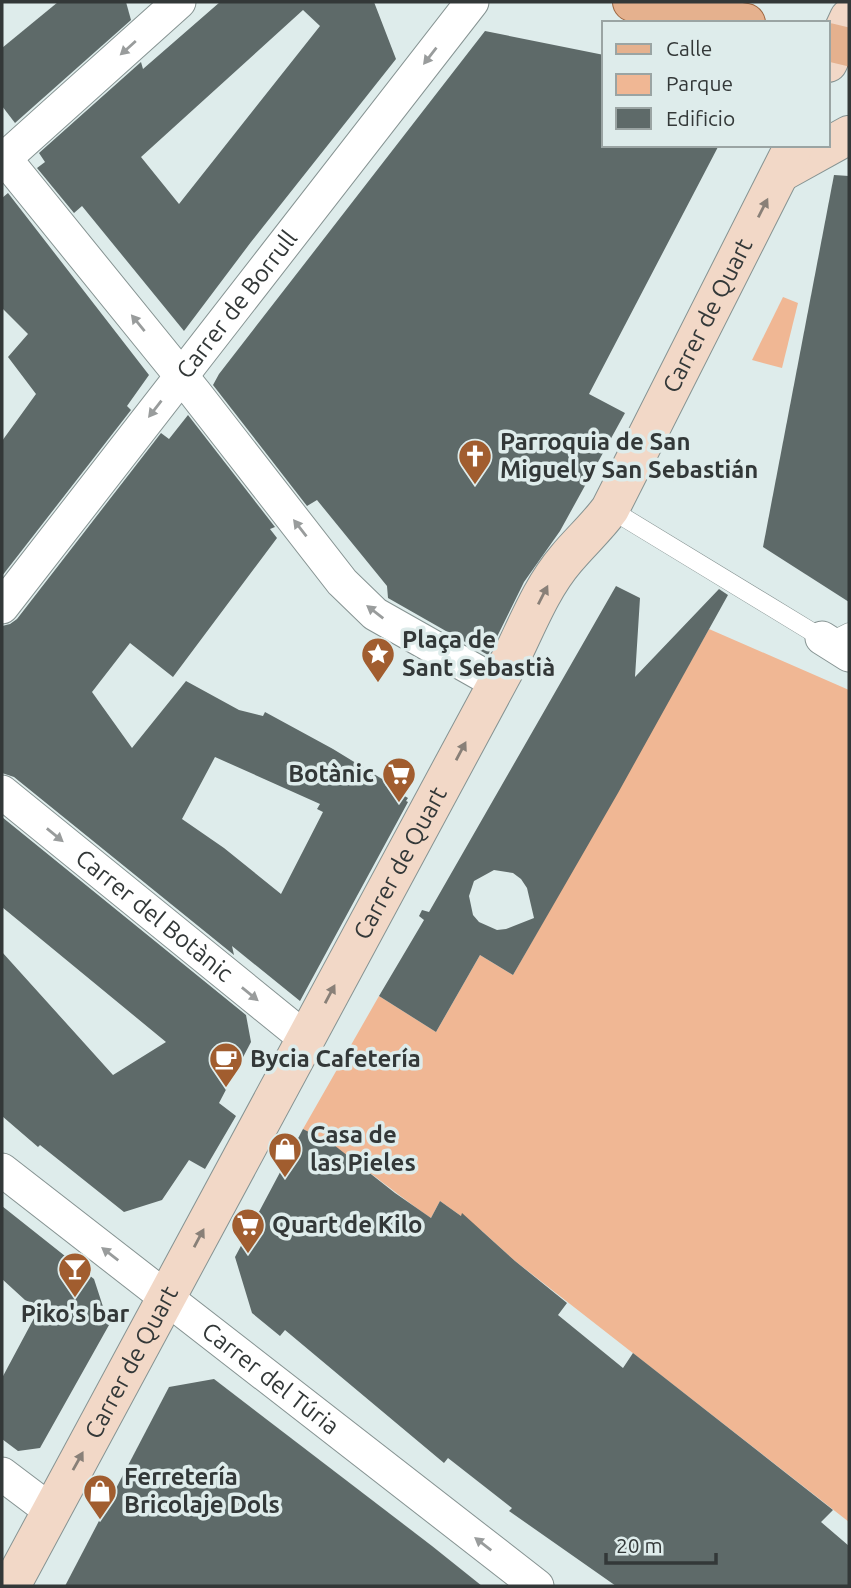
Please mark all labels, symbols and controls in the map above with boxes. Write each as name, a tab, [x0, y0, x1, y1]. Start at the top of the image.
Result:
legend	[602, 21, 830, 147]
text: Calle	[666, 36, 712, 60]
one-way arrow	[120, 39, 137, 55]
one-way arrow	[423, 46, 438, 64]
text: Parque	[666, 71, 733, 95]
text: Edificio	[666, 106, 735, 130]
one-way arrow	[758, 198, 769, 218]
street label: Carrer de Borrull	[171, 225, 302, 383]
street label: Carrer de Quart	[657, 233, 758, 397]
one-way arrow	[131, 314, 146, 331]
one-way arrow	[147, 400, 162, 418]
place label: Parroquia de San Miguel y San Sebastián	[500, 428, 758, 483]
church icon: Parroquia de San Miguel y San Sebastián	[456, 437, 494, 486]
one-way arrow	[293, 520, 308, 538]
one-way arrow	[536, 584, 548, 604]
one-way arrow	[366, 604, 384, 619]
place label: Plaça de Sant Sebastià	[402, 626, 555, 681]
place icon: Plaça de Sant Sebastià	[359, 635, 397, 684]
one-way arrow	[454, 740, 466, 760]
supermarket icon: Botànic	[380, 755, 418, 804]
place label: Botànic	[288, 760, 374, 787]
street label: Carrer de Quart	[348, 782, 452, 944]
one-way arrow	[46, 827, 63, 842]
street label: Carrer del Botànic	[71, 844, 238, 987]
one-way arrow	[324, 984, 336, 1004]
one-way arrow	[242, 986, 259, 1001]
cafe icon: Bycia Cafetería	[207, 1040, 245, 1089]
place label: Bycia Cafetería	[250, 1045, 421, 1072]
place label: Casa de las Pieles	[310, 1121, 416, 1176]
shop icon: Casa de las Pieles	[266, 1130, 304, 1179]
supermarket icon: Quart de Kilo	[229, 1206, 267, 1255]
place label: Quart de Kilo	[272, 1211, 422, 1238]
one-way arrow	[193, 1228, 205, 1248]
one-way arrow	[101, 1248, 119, 1262]
bar icon: Piko's bar	[56, 1250, 94, 1299]
street label: Carrer de Quart	[79, 1281, 183, 1443]
place label: Piko's bar	[21, 1300, 130, 1327]
street label: Carrer del Túria	[197, 1317, 344, 1440]
one-way arrow	[72, 1452, 84, 1471]
place label: Ferretería Bricolaje Dols	[124, 1463, 280, 1518]
shop icon: Ferretería Bricolaje Dols	[81, 1472, 119, 1521]
scale bar	[606, 1522, 716, 1566]
text: 20 m	[616, 1533, 663, 1557]
one-way arrow	[474, 1538, 492, 1552]

